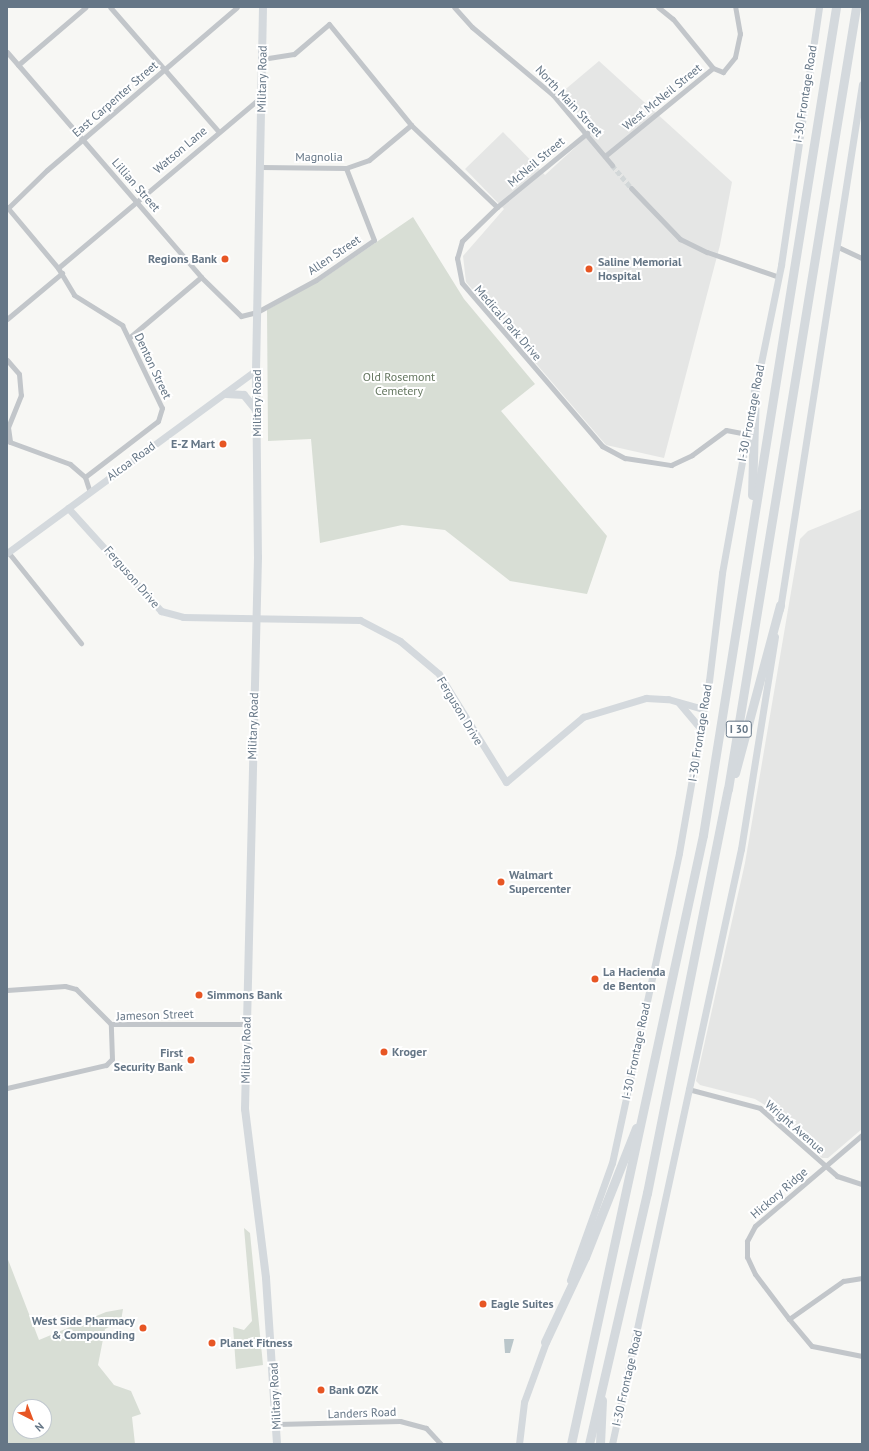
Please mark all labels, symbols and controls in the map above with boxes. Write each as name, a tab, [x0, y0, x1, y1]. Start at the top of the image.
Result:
street label: I-30 Frontage Road	[790, 44, 820, 144]
street label: Military Road	[254, 45, 270, 113]
street label: East Carpenter Street	[69, 58, 161, 140]
street label: West McNeil Street	[620, 61, 704, 133]
street label: North Main Street	[532, 62, 606, 140]
street label: Watson Lane	[150, 124, 210, 176]
street label: McNeil Street	[505, 134, 567, 190]
street label: Magnolia	[295, 150, 343, 164]
street label: Lillian Street	[109, 155, 163, 215]
street label: Allen Street	[305, 232, 363, 278]
place label: Regions Bank	[148, 252, 217, 266]
marker: Regions Bank	[220, 254, 230, 264]
place label: Saline Memorial Hospital	[598, 255, 681, 283]
marker: Saline Memorial Hospital	[583, 263, 595, 275]
street label: Medical Park Drive	[471, 282, 545, 364]
street label: Denton Street	[131, 331, 175, 401]
street label: I-30 Frontage Road	[735, 363, 767, 463]
street label: Military Road	[250, 369, 264, 437]
park label: Old Rosemont Cemetery	[363, 370, 435, 398]
place label: E-Z Mart	[171, 437, 215, 451]
street label: Alcoa Road	[104, 439, 158, 483]
marker: E-Z Mart	[218, 439, 228, 449]
street label: Ferguson Drive	[101, 543, 163, 611]
street label: Ferguson Drive	[434, 674, 486, 748]
street label: I-30 Frontage Road	[685, 683, 715, 783]
street label: Military Road	[245, 692, 261, 760]
road number: I 30	[725, 720, 753, 738]
place label: Walmart Supercenter	[509, 868, 571, 896]
marker: Walmart Supercenter	[496, 877, 506, 887]
place label: La Hacienda de Benton	[603, 965, 665, 993]
marker: La Hacienda de Benton	[590, 974, 600, 984]
place label: Simmons Bank	[207, 988, 282, 1002]
marker: Simmons Bank	[194, 990, 204, 1000]
street label: I-30 Frontage Road	[619, 1001, 653, 1101]
street label: Jameson Street	[116, 1006, 194, 1024]
street label: Military Road	[238, 1016, 254, 1084]
place label: Kroger	[392, 1045, 427, 1059]
place label: First Security Bank	[113, 1046, 183, 1074]
marker: Kroger	[379, 1047, 389, 1057]
marker: First Security Bank	[186, 1055, 196, 1065]
street label: Wright Avenue	[762, 1097, 828, 1157]
street label: Hickory Ridge	[748, 1164, 810, 1222]
place label: Eagle Suites	[491, 1297, 554, 1311]
marker: Eagle Suites	[478, 1299, 488, 1309]
place label: West Side Pharmacy & Compounding	[32, 1314, 135, 1342]
marker: West Side Pharmacy & Compounding	[138, 1323, 148, 1333]
street label: I-30 Frontage Road	[609, 1328, 645, 1428]
place label: Planet Fitness	[220, 1336, 292, 1350]
marker: Planet Fitness	[207, 1338, 217, 1348]
street label: Military Road	[266, 1362, 284, 1430]
place label: Bank OZK	[329, 1383, 379, 1397]
marker: Bank OZK	[316, 1385, 326, 1395]
north arrow	[12, 1399, 52, 1439]
street label: Landers Road	[327, 1405, 397, 1421]
text: N	[32, 1420, 47, 1435]

